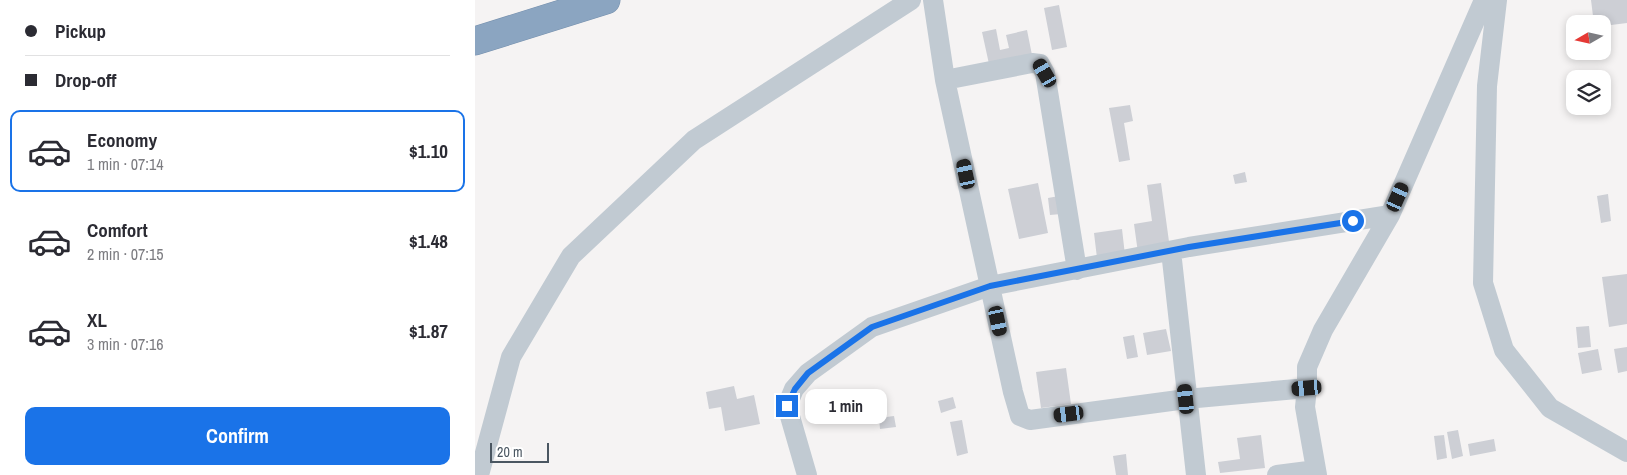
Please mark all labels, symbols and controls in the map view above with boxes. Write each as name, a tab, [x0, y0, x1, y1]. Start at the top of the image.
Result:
north arrow	[1566, 15, 1611, 60]
map controls	[1566, 15, 1611, 115]
text: Pickup	[55, 18, 106, 44]
car	[1031, 56, 1058, 90]
text: Drop-off	[55, 67, 116, 93]
button: layers	[1566, 70, 1611, 115]
text: Economy	[87, 127, 157, 153]
icon: car	[27, 129, 72, 174]
text: $1.10	[409, 138, 448, 164]
text: 1 min · 07:14	[87, 153, 164, 175]
car	[955, 158, 976, 190]
car	[1385, 180, 1410, 214]
route start	[1342, 210, 1364, 232]
text: Comfort	[87, 217, 148, 243]
icon: car	[27, 219, 72, 264]
text: $1.48	[409, 228, 448, 254]
text: 2 min · 07:15	[87, 243, 164, 265]
car	[987, 305, 1008, 337]
text: XL	[87, 307, 107, 333]
icon: car	[27, 309, 72, 354]
text: $1.87	[409, 318, 448, 344]
text: 3 min · 07:16	[87, 333, 164, 355]
car	[1291, 379, 1322, 397]
car	[1176, 383, 1195, 415]
callout: 1 min	[805, 388, 887, 424]
route end	[776, 395, 798, 417]
text: 1 min	[829, 395, 863, 417]
car	[1053, 405, 1084, 423]
button: Confirm	[25, 407, 450, 465]
scale bar	[490, 440, 549, 463]
text: 20 m	[497, 443, 523, 461]

